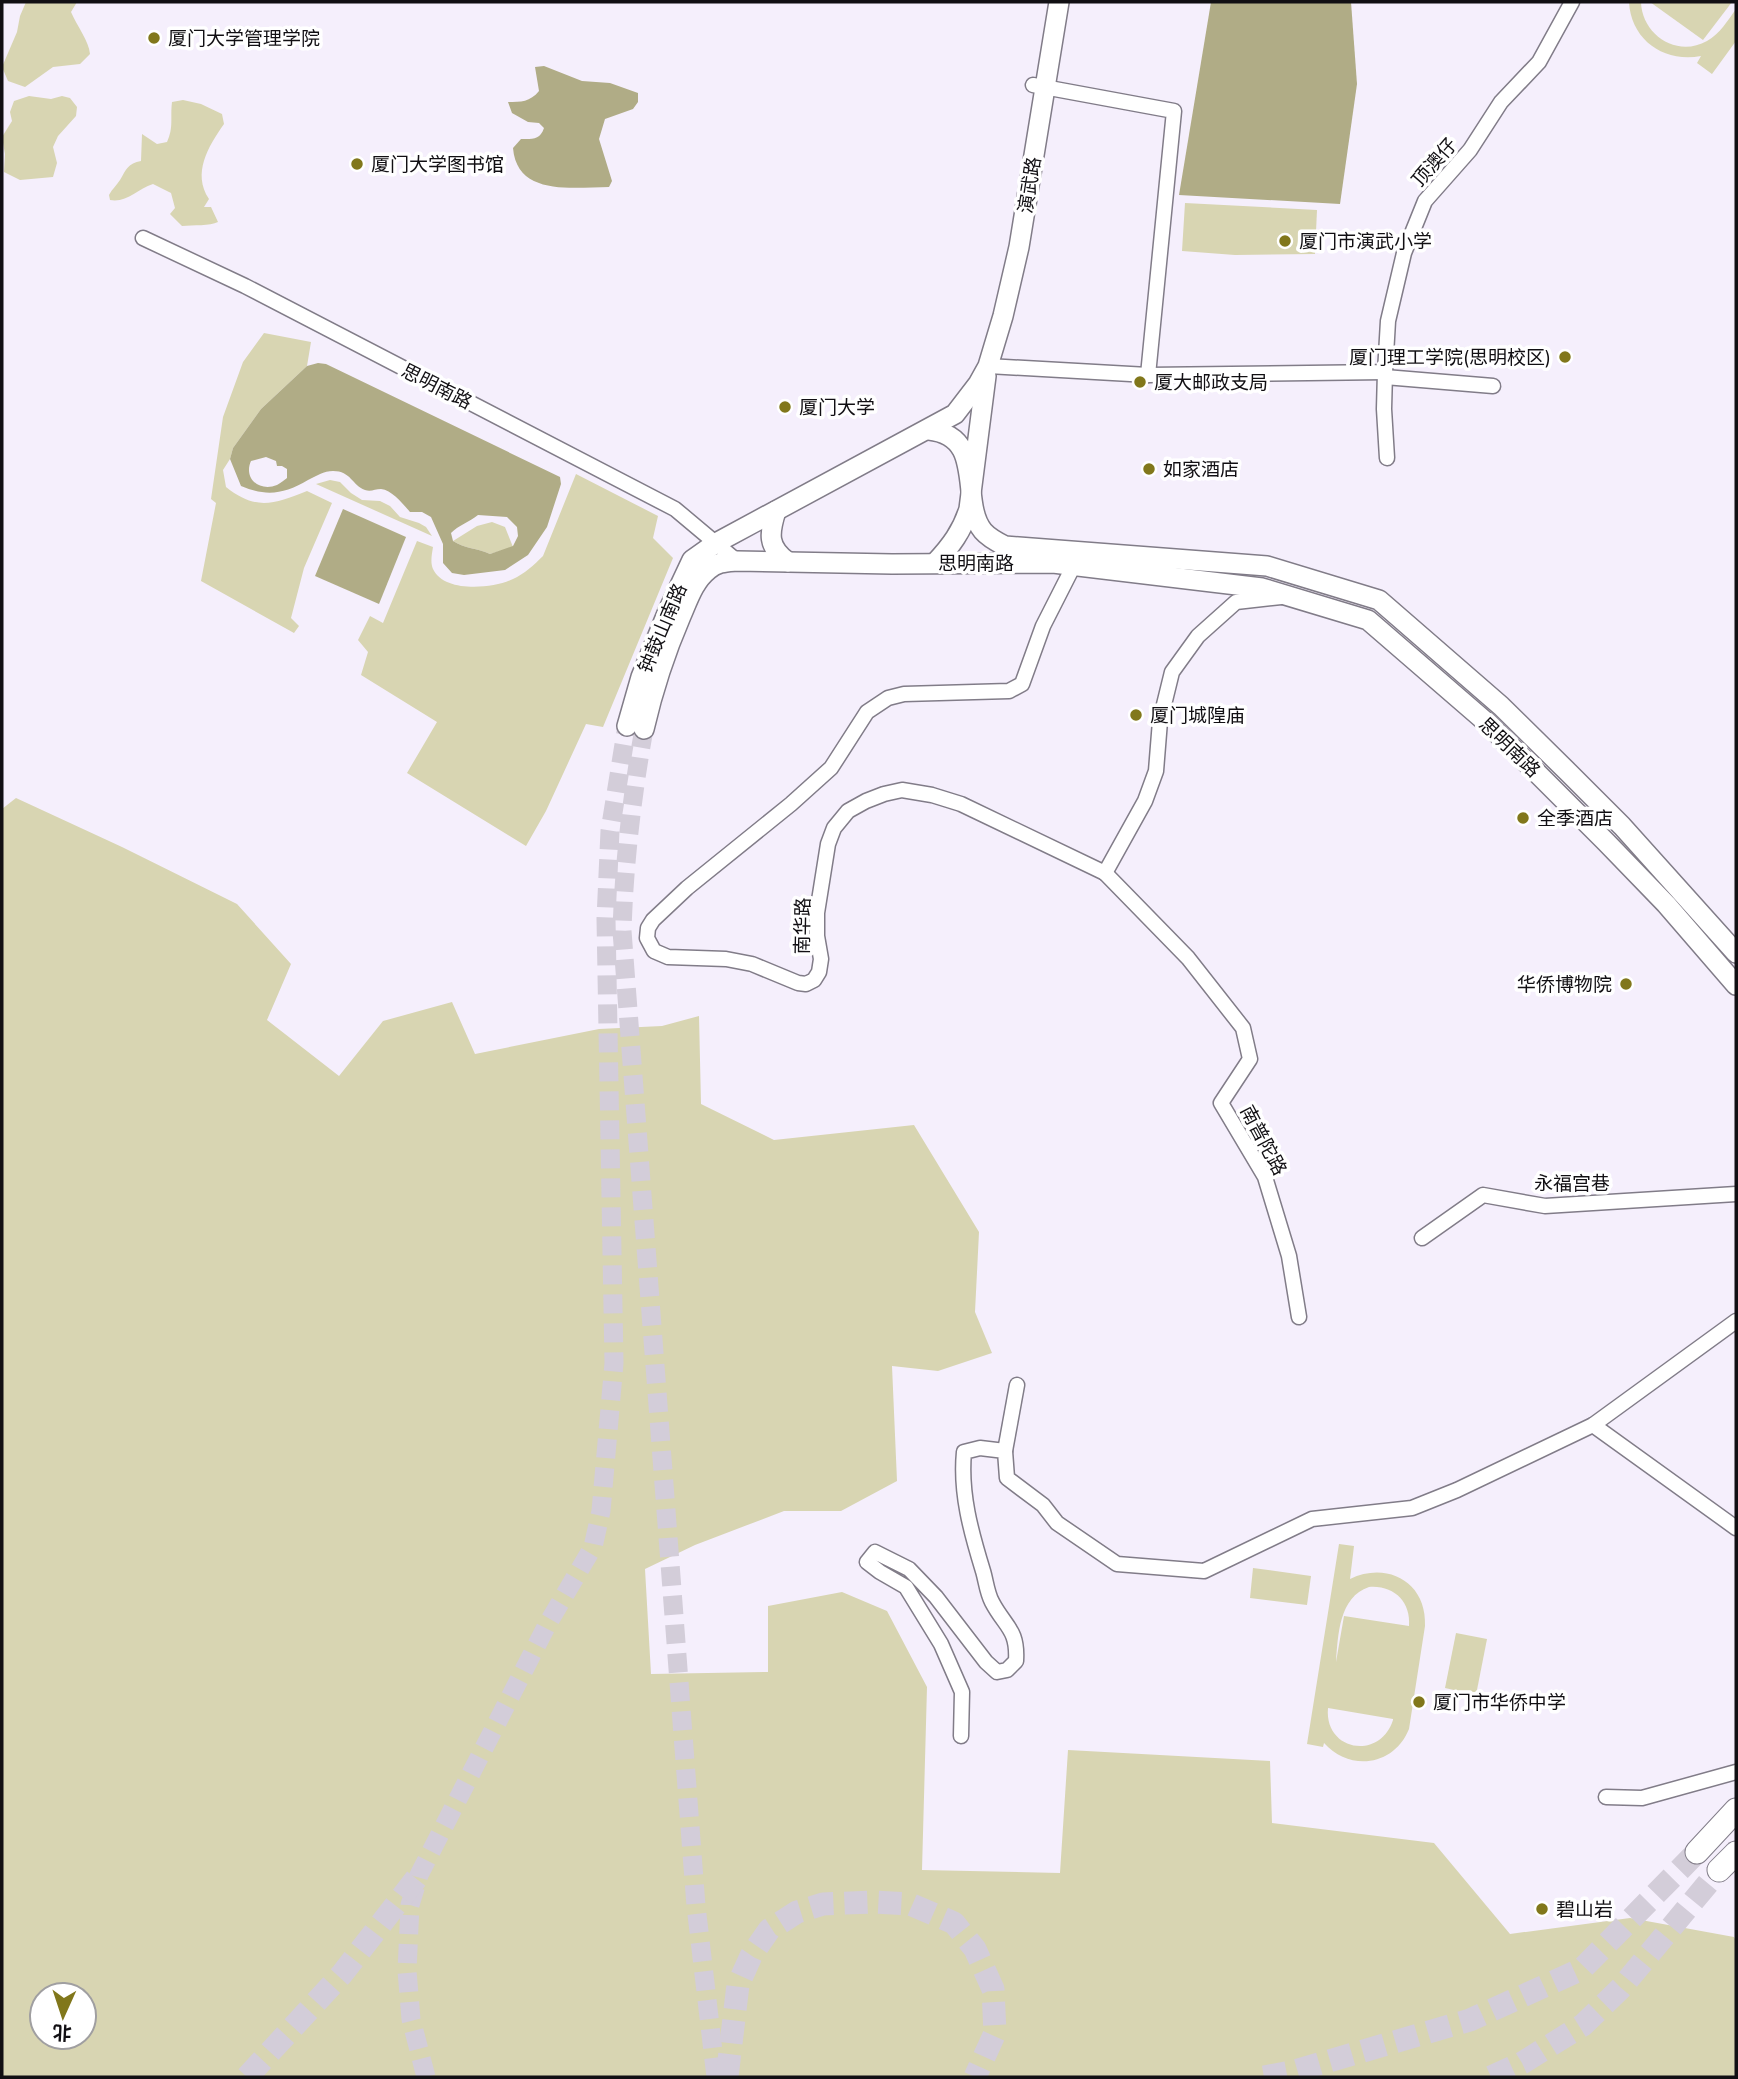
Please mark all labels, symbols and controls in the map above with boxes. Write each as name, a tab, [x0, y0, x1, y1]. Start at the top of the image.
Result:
place label: 厦门大学管理学院	[168, 26, 320, 50]
marker: 厦门大学管理学院	[146, 30, 162, 46]
street label: 顶澳仔	[1406, 133, 1462, 191]
place label: 厦门大学图书馆	[371, 152, 504, 176]
street label: 演武路	[1013, 155, 1045, 215]
marker: 厦门大学图书馆	[349, 156, 365, 172]
place label: 厦门市演武小学	[1299, 229, 1432, 253]
marker: 厦门市演武小学	[1277, 233, 1293, 249]
place label: 厦门理工学院(思明校区)	[1349, 345, 1551, 369]
marker: 厦门理工学院(思明校区)	[1557, 349, 1573, 365]
street label: 思明南路	[398, 358, 476, 414]
place label: 厦大邮政支局	[1154, 370, 1268, 394]
marker: 厦大邮政支局	[1132, 374, 1148, 390]
place label: 厦门大学	[799, 395, 875, 419]
marker: 厦门大学	[777, 399, 793, 415]
place label: 如家酒店	[1163, 457, 1239, 481]
marker: 如家酒店	[1141, 461, 1157, 477]
street label: 思明南路	[938, 551, 1014, 575]
street label: 钟鼓山南路	[632, 580, 692, 676]
place label: 厦门城隍庙	[1150, 703, 1245, 727]
marker: 厦门城隍庙	[1128, 707, 1144, 723]
street label: 思明南路	[1474, 712, 1546, 782]
place label: 全季酒店	[1537, 806, 1613, 830]
marker: 全季酒店	[1515, 810, 1531, 826]
street label: 南华路	[790, 897, 814, 955]
place label: 华侨博物院	[1517, 972, 1612, 996]
marker: 华侨博物院	[1618, 976, 1634, 992]
street label: 南普陀路	[1236, 1101, 1292, 1179]
street label: 永福宫巷	[1534, 1171, 1610, 1195]
place label: 厦门市华侨中学	[1433, 1690, 1566, 1714]
marker: 厦门市华侨中学	[1411, 1694, 1427, 1710]
place label: 碧山岩	[1556, 1897, 1613, 1921]
marker: 碧山岩	[1534, 1901, 1550, 1917]
north arrow	[28, 1981, 98, 2051]
text: 北	[52, 2020, 72, 2045]

